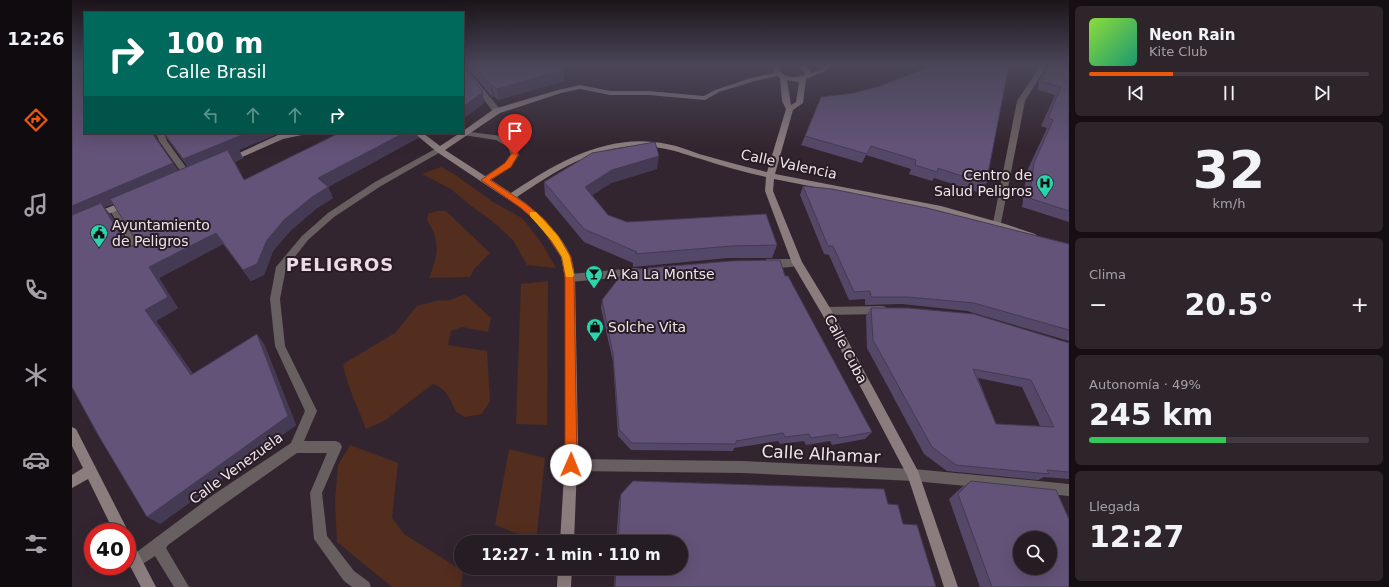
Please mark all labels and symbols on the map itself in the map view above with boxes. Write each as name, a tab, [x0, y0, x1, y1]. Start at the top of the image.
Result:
pin	[498, 114, 532, 155]
street label: Calle Valencia	[739, 146, 839, 182]
place label: Centro de Salud Peligros	[934, 167, 1032, 199]
hospital icon: Centro de Salud Peligros	[1035, 173, 1055, 198]
place label: Ayuntamiento de Peligros	[112, 217, 210, 249]
public building icon: Ayuntamiento de Peligros	[89, 223, 109, 248]
district label: PELIGROS	[286, 254, 394, 275]
bar icon: A Ka La Montse	[584, 264, 604, 289]
place label: A Ka La Montse	[607, 266, 715, 282]
street label: Calle Cuba	[821, 312, 871, 386]
shop icon: Solche Vita	[585, 317, 605, 342]
place label: Solche Vita	[608, 319, 686, 335]
street label: Calle Venezuela	[186, 429, 286, 507]
street label: Calle Alhamar	[761, 441, 881, 467]
position arrow	[550, 444, 592, 486]
speed limit sign: 40	[84, 523, 136, 575]

